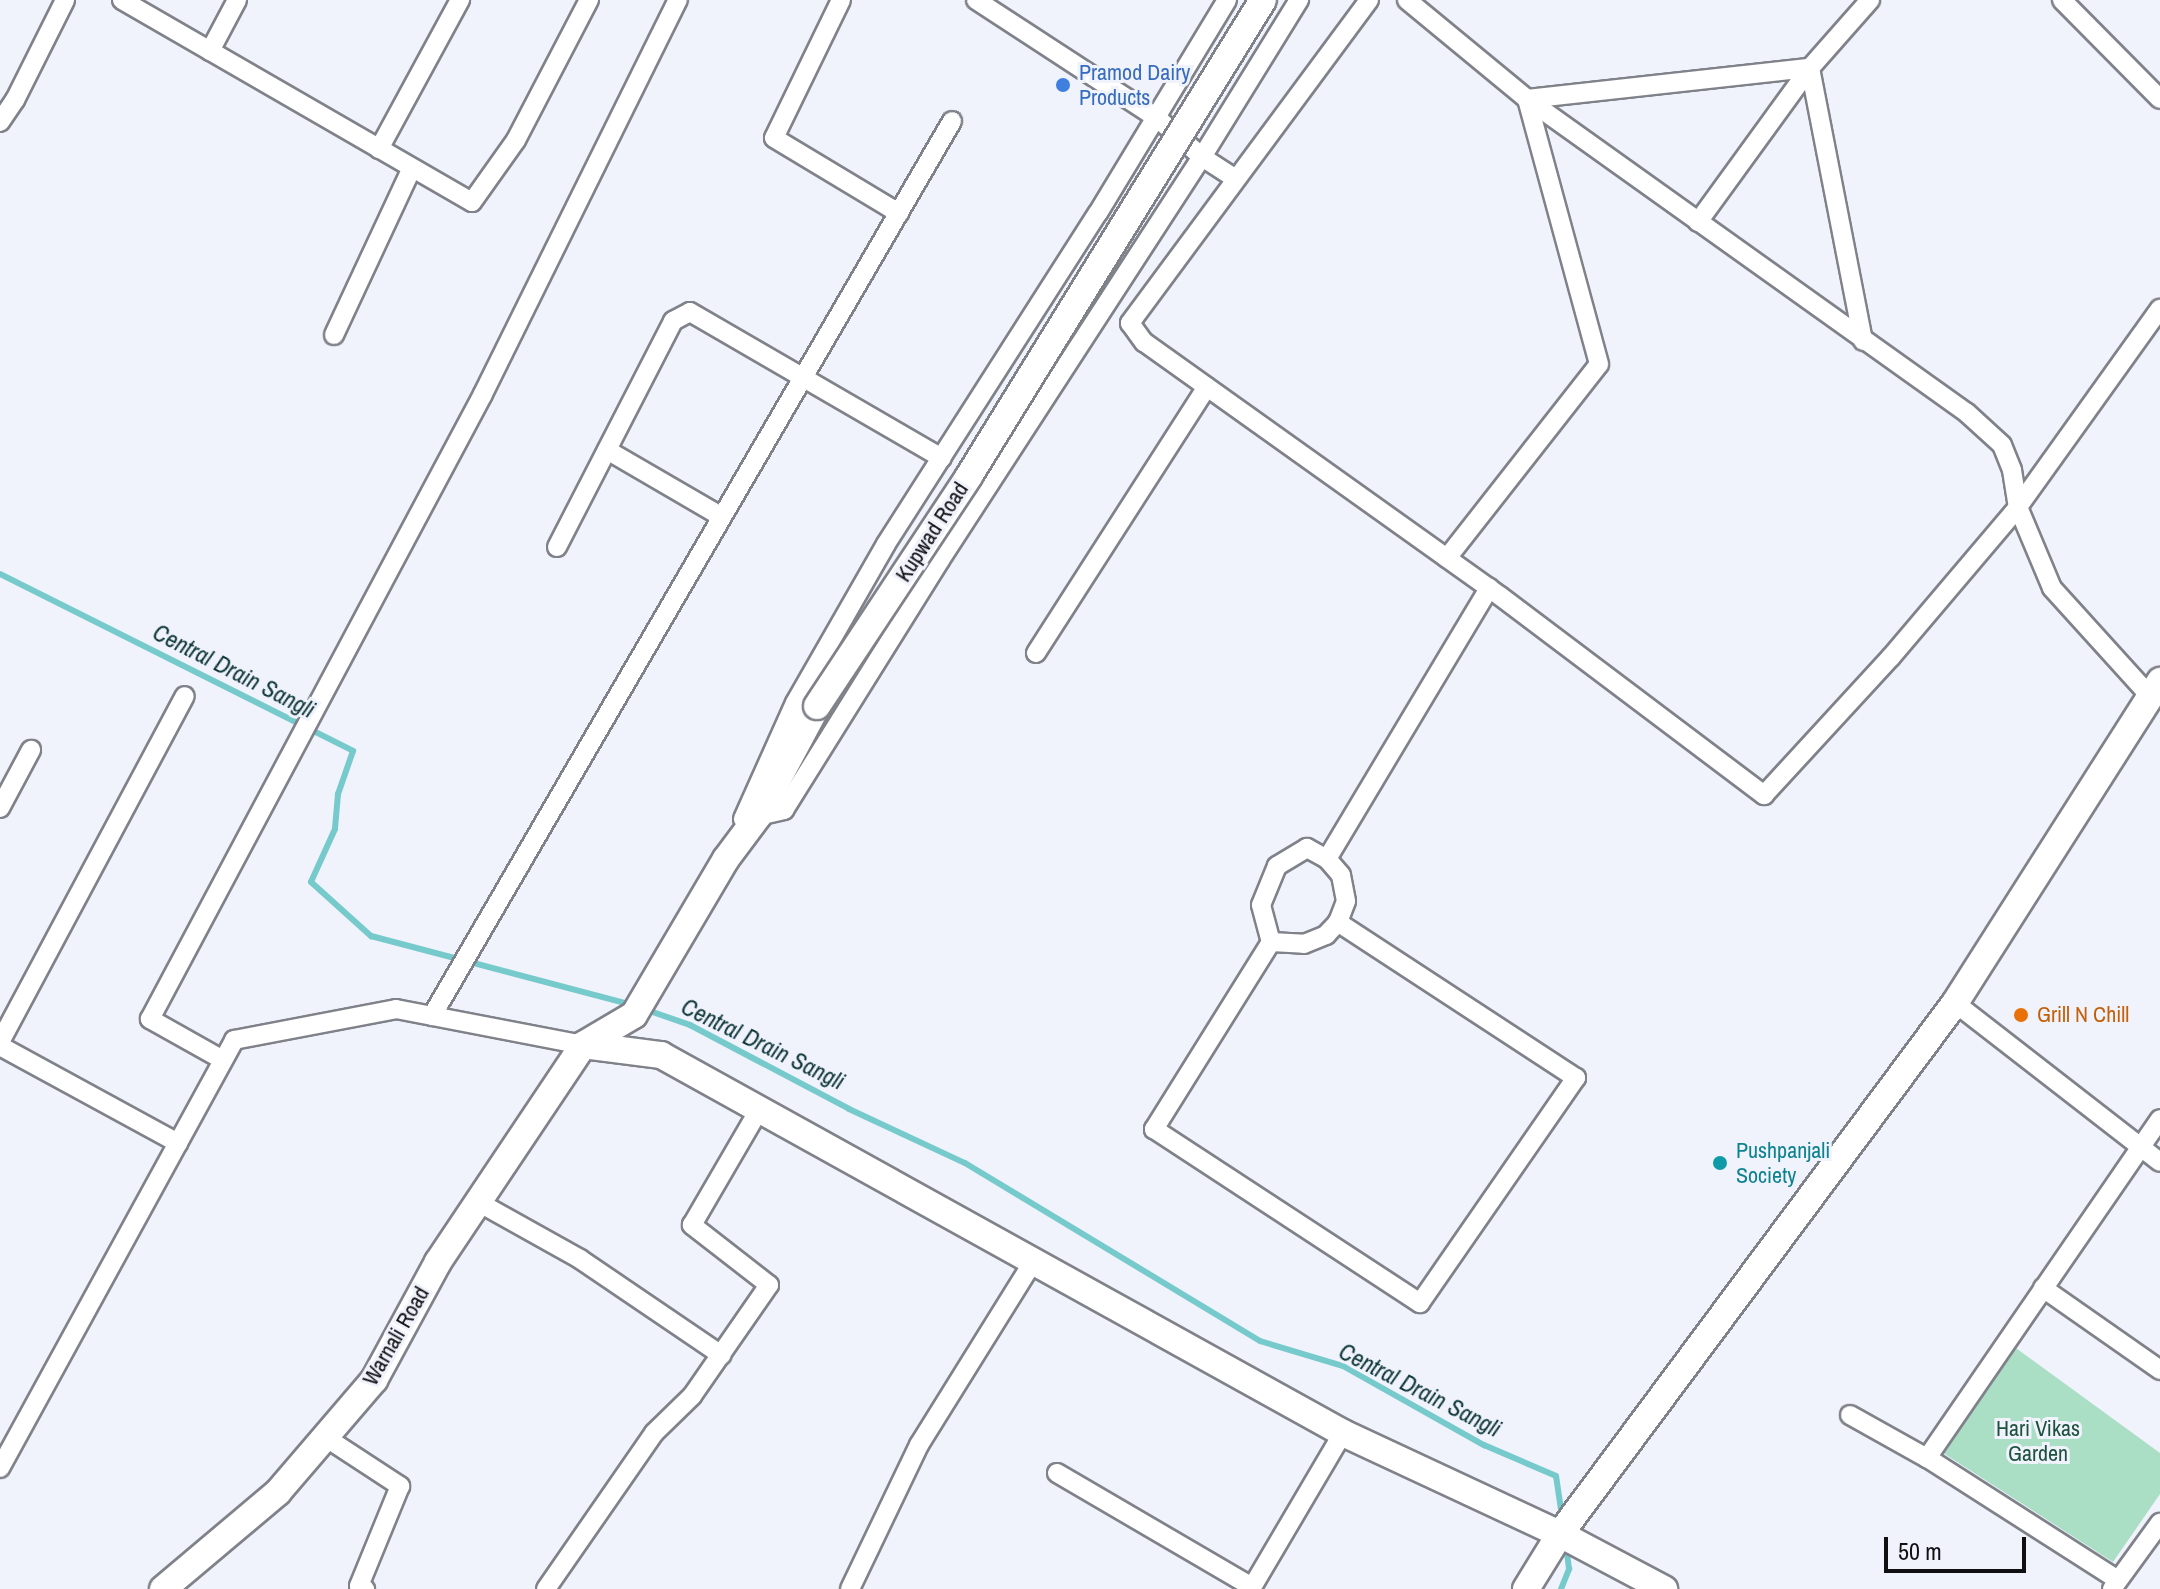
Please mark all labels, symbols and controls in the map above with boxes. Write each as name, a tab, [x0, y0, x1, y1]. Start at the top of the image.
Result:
place label: Pramod Dairy Products	[1079, 59, 1190, 110]
marker: Pramod Dairy Products	[1054, 76, 1072, 94]
street label: Kupwad Road	[890, 477, 974, 587]
water label: Central Drain Sangli	[148, 618, 320, 724]
water label: Central Drain Sangli	[677, 992, 849, 1096]
place label: Grill N Chill	[2037, 1002, 2129, 1028]
marker: Grill N Chill	[2012, 1006, 2030, 1024]
place label: Pushpanjali Society	[1736, 1137, 1830, 1188]
marker: Pushpanjali Society	[1711, 1154, 1729, 1172]
street label: Warnali Road	[357, 1282, 435, 1390]
water label: Central Drain Sangli	[1334, 1337, 1506, 1443]
park label: Hari Vikas Garden	[1996, 1415, 2080, 1466]
scale bar	[1888, 1521, 2030, 1571]
text: 50 m	[1898, 1535, 1942, 1567]

